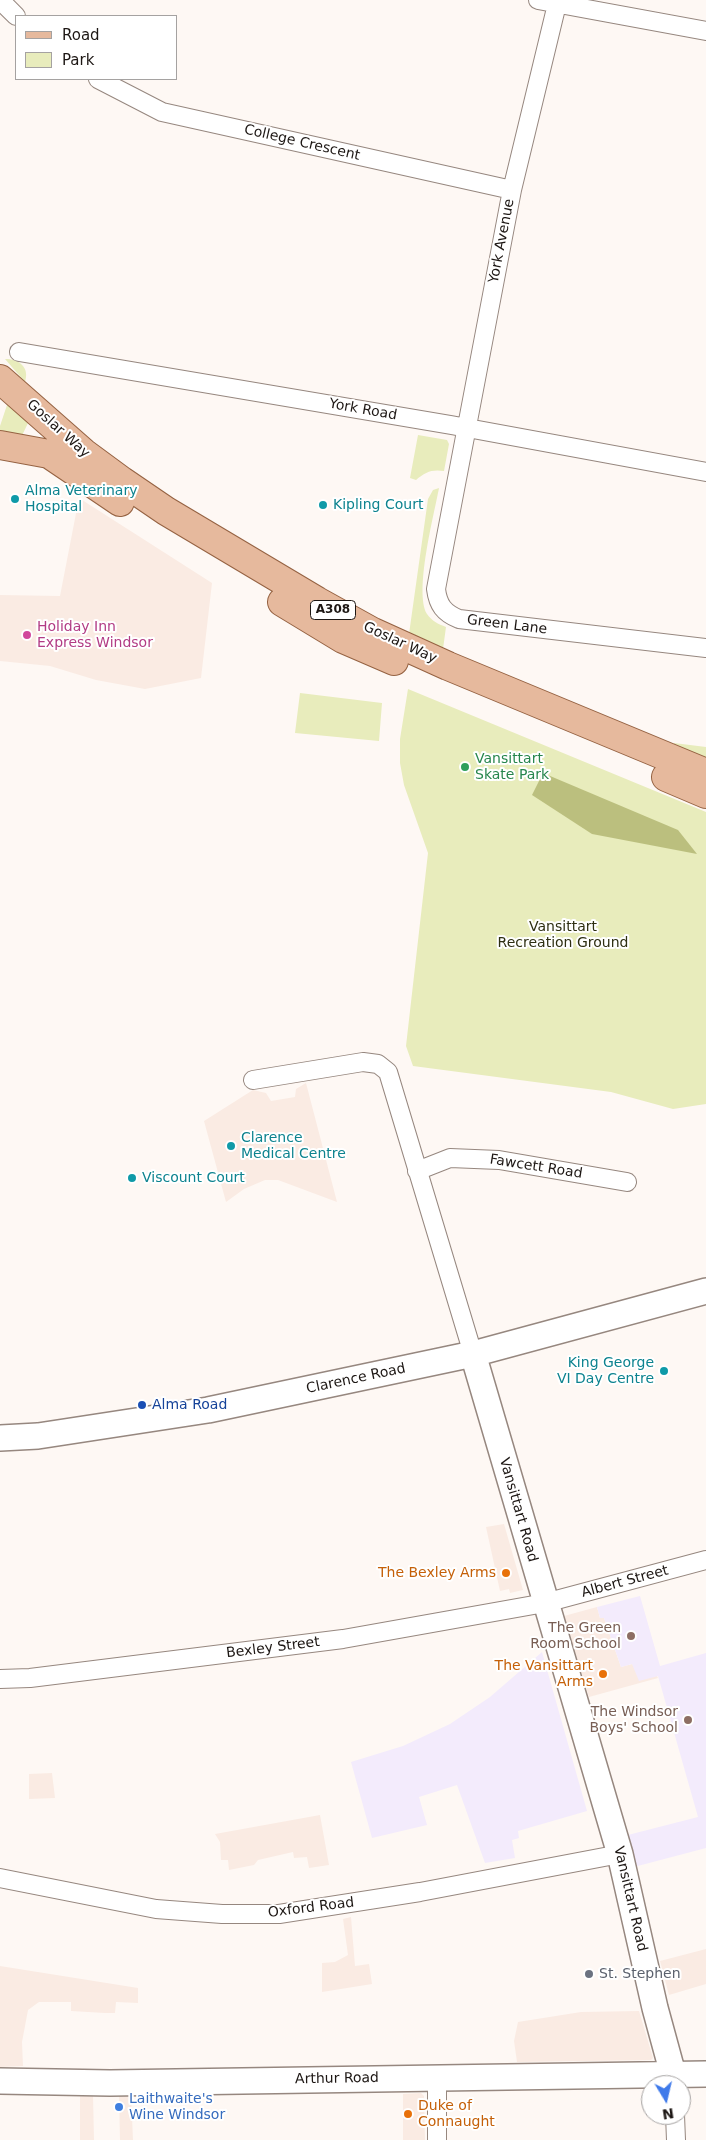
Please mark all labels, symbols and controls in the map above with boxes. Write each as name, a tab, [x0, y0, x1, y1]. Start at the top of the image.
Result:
legend	[15, 15, 178, 80]
text: Road	[62, 26, 100, 44]
text: Park	[62, 51, 94, 69]
street label: College Crescent	[242, 121, 362, 165]
street label: York Avenue	[486, 197, 518, 285]
street label: Goslar Way	[23, 396, 93, 462]
street label: York Road	[328, 396, 398, 424]
place label: Alma Veterinary Hospital	[25, 483, 137, 516]
marker: Alma Veterinary Hospital	[9, 493, 21, 505]
place label: Kipling Court	[333, 497, 423, 513]
marker: Kipling Court	[317, 499, 329, 511]
road number: A308	[310, 600, 356, 620]
street label: Green Lane	[466, 612, 548, 638]
place label: Holiday Inn Express Windsor	[37, 619, 153, 652]
street label: Goslar Way	[361, 619, 439, 667]
marker: Holiday Inn Express Windsor	[21, 629, 33, 641]
place label: Vansittart Skate Park	[475, 751, 549, 784]
marker: Vansittart Skate Park	[459, 761, 471, 773]
park label: Vansittart Recreation Ground	[498, 919, 628, 952]
place label: Clarence Medical Centre	[241, 1130, 346, 1162]
marker: Clarence Medical Centre	[225, 1140, 237, 1152]
street label: Fawcett Road	[488, 1151, 584, 1183]
place label: Viscount Court	[142, 1170, 245, 1186]
marker: Viscount Court	[126, 1172, 138, 1184]
place label: King George VI Day Centre	[557, 1355, 654, 1388]
street label: Clarence Road	[305, 1360, 407, 1398]
marker: King George VI Day Centre	[658, 1365, 670, 1377]
place label: Alma Road	[152, 1397, 227, 1413]
marker: Alma Road	[136, 1399, 148, 1411]
street label: Vansittart Road	[495, 1456, 541, 1564]
street label: Albert Street	[580, 1562, 670, 1602]
place label: The Bexley Arms	[378, 1565, 496, 1581]
marker: The Bexley Arms	[500, 1567, 512, 1579]
place label: The Green Room School	[530, 1620, 621, 1652]
marker: The Green Room School	[625, 1630, 637, 1642]
street label: Bexley Street	[225, 1634, 321, 1662]
place label: The Vansittart Arms	[495, 1658, 593, 1690]
marker: The Vansittart Arms	[597, 1668, 609, 1680]
place label: The Windsor Boys' School	[589, 1704, 678, 1736]
marker: The Windsor Boys' School	[682, 1714, 694, 1726]
street label: Vansittart Road	[610, 1845, 650, 1953]
street label: Oxford Road	[267, 1894, 355, 1922]
place label: St. Stephen	[599, 1966, 681, 1982]
marker: St. Stephen	[583, 1968, 595, 1980]
street label: Arthur Road	[295, 2070, 379, 2088]
north arrow	[641, 2075, 691, 2125]
place label: Laithwaite's Wine Windsor	[129, 2091, 225, 2124]
place label: Duke of Connaught	[418, 2098, 495, 2130]
marker: Laithwaite's Wine Windsor	[113, 2101, 125, 2113]
text: N	[661, 2105, 675, 2123]
marker: Duke of Connaught	[402, 2108, 414, 2120]

